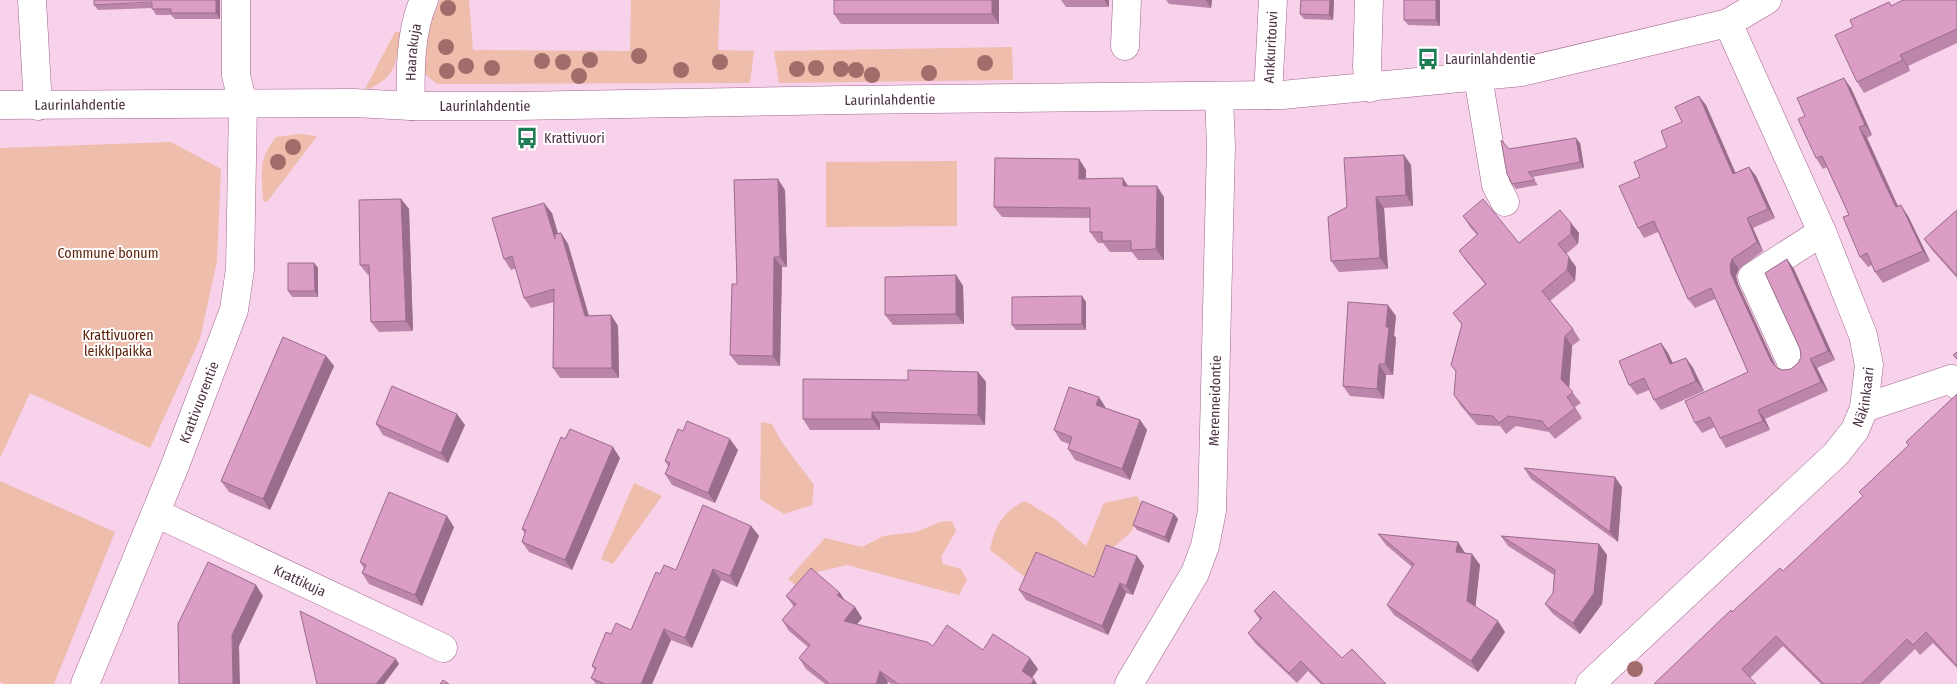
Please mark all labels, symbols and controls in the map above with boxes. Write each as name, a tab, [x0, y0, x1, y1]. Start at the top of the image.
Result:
street label: Ankkuritouvi	[1260, 11, 1281, 84]
street label: Haarakuja	[402, 22, 425, 81]
bus stop icon: Laurinlahdentie	[1415, 46, 1441, 72]
place label: Laurinlahdentie	[1445, 51, 1536, 68]
street label: Laurinlahdentie	[844, 90, 935, 108]
street label: Laurinlahdentie	[35, 96, 126, 113]
street label: Laurinlahdentie	[439, 97, 531, 115]
bus stop icon: Krattivuori	[514, 125, 540, 151]
place label: Krattivuori	[544, 130, 605, 147]
park label: Commune bonum	[58, 245, 158, 262]
park label: Krattivuoren leikkIpaikka	[82, 327, 154, 360]
street label: Merenneidontie	[1205, 355, 1224, 446]
street label: Krattivuorentie	[176, 359, 222, 446]
street label: Näkinkaari	[1849, 366, 1877, 430]
street label: Krattikuja	[271, 561, 329, 600]

